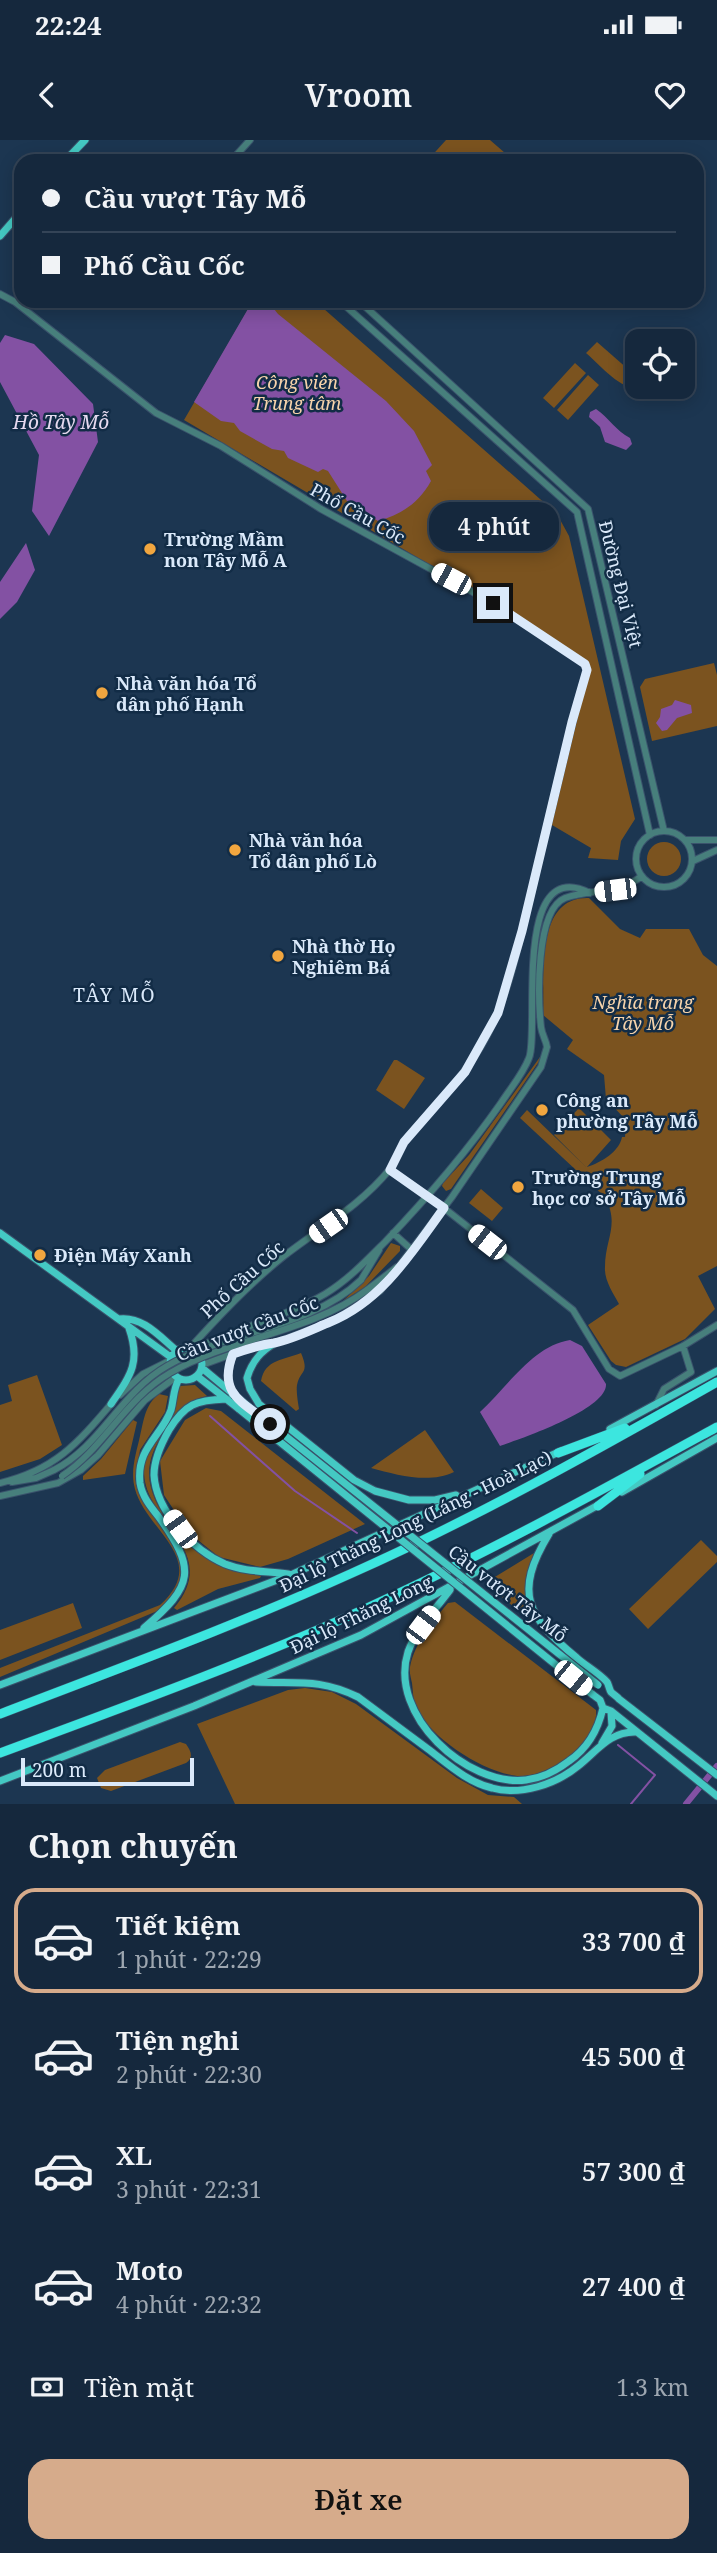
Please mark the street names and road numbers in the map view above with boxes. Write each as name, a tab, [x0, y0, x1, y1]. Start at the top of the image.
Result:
street label: Phố Cầu Cốc	[306, 477, 410, 549]
street label: Đường Đại Việt	[594, 518, 648, 650]
street label: Phố Cầu Cốc	[195, 1235, 289, 1323]
street label: Cầu vượt Cầu Cốc	[173, 1290, 321, 1366]
street label: Đại lộ Thăng Long (Láng - Hoà Lạc)	[275, 1444, 555, 1598]
street label: Cầu vượt Tây Mỗ	[444, 1539, 572, 1647]
street label: Đại lộ Thăng Long	[286, 1569, 437, 1659]

